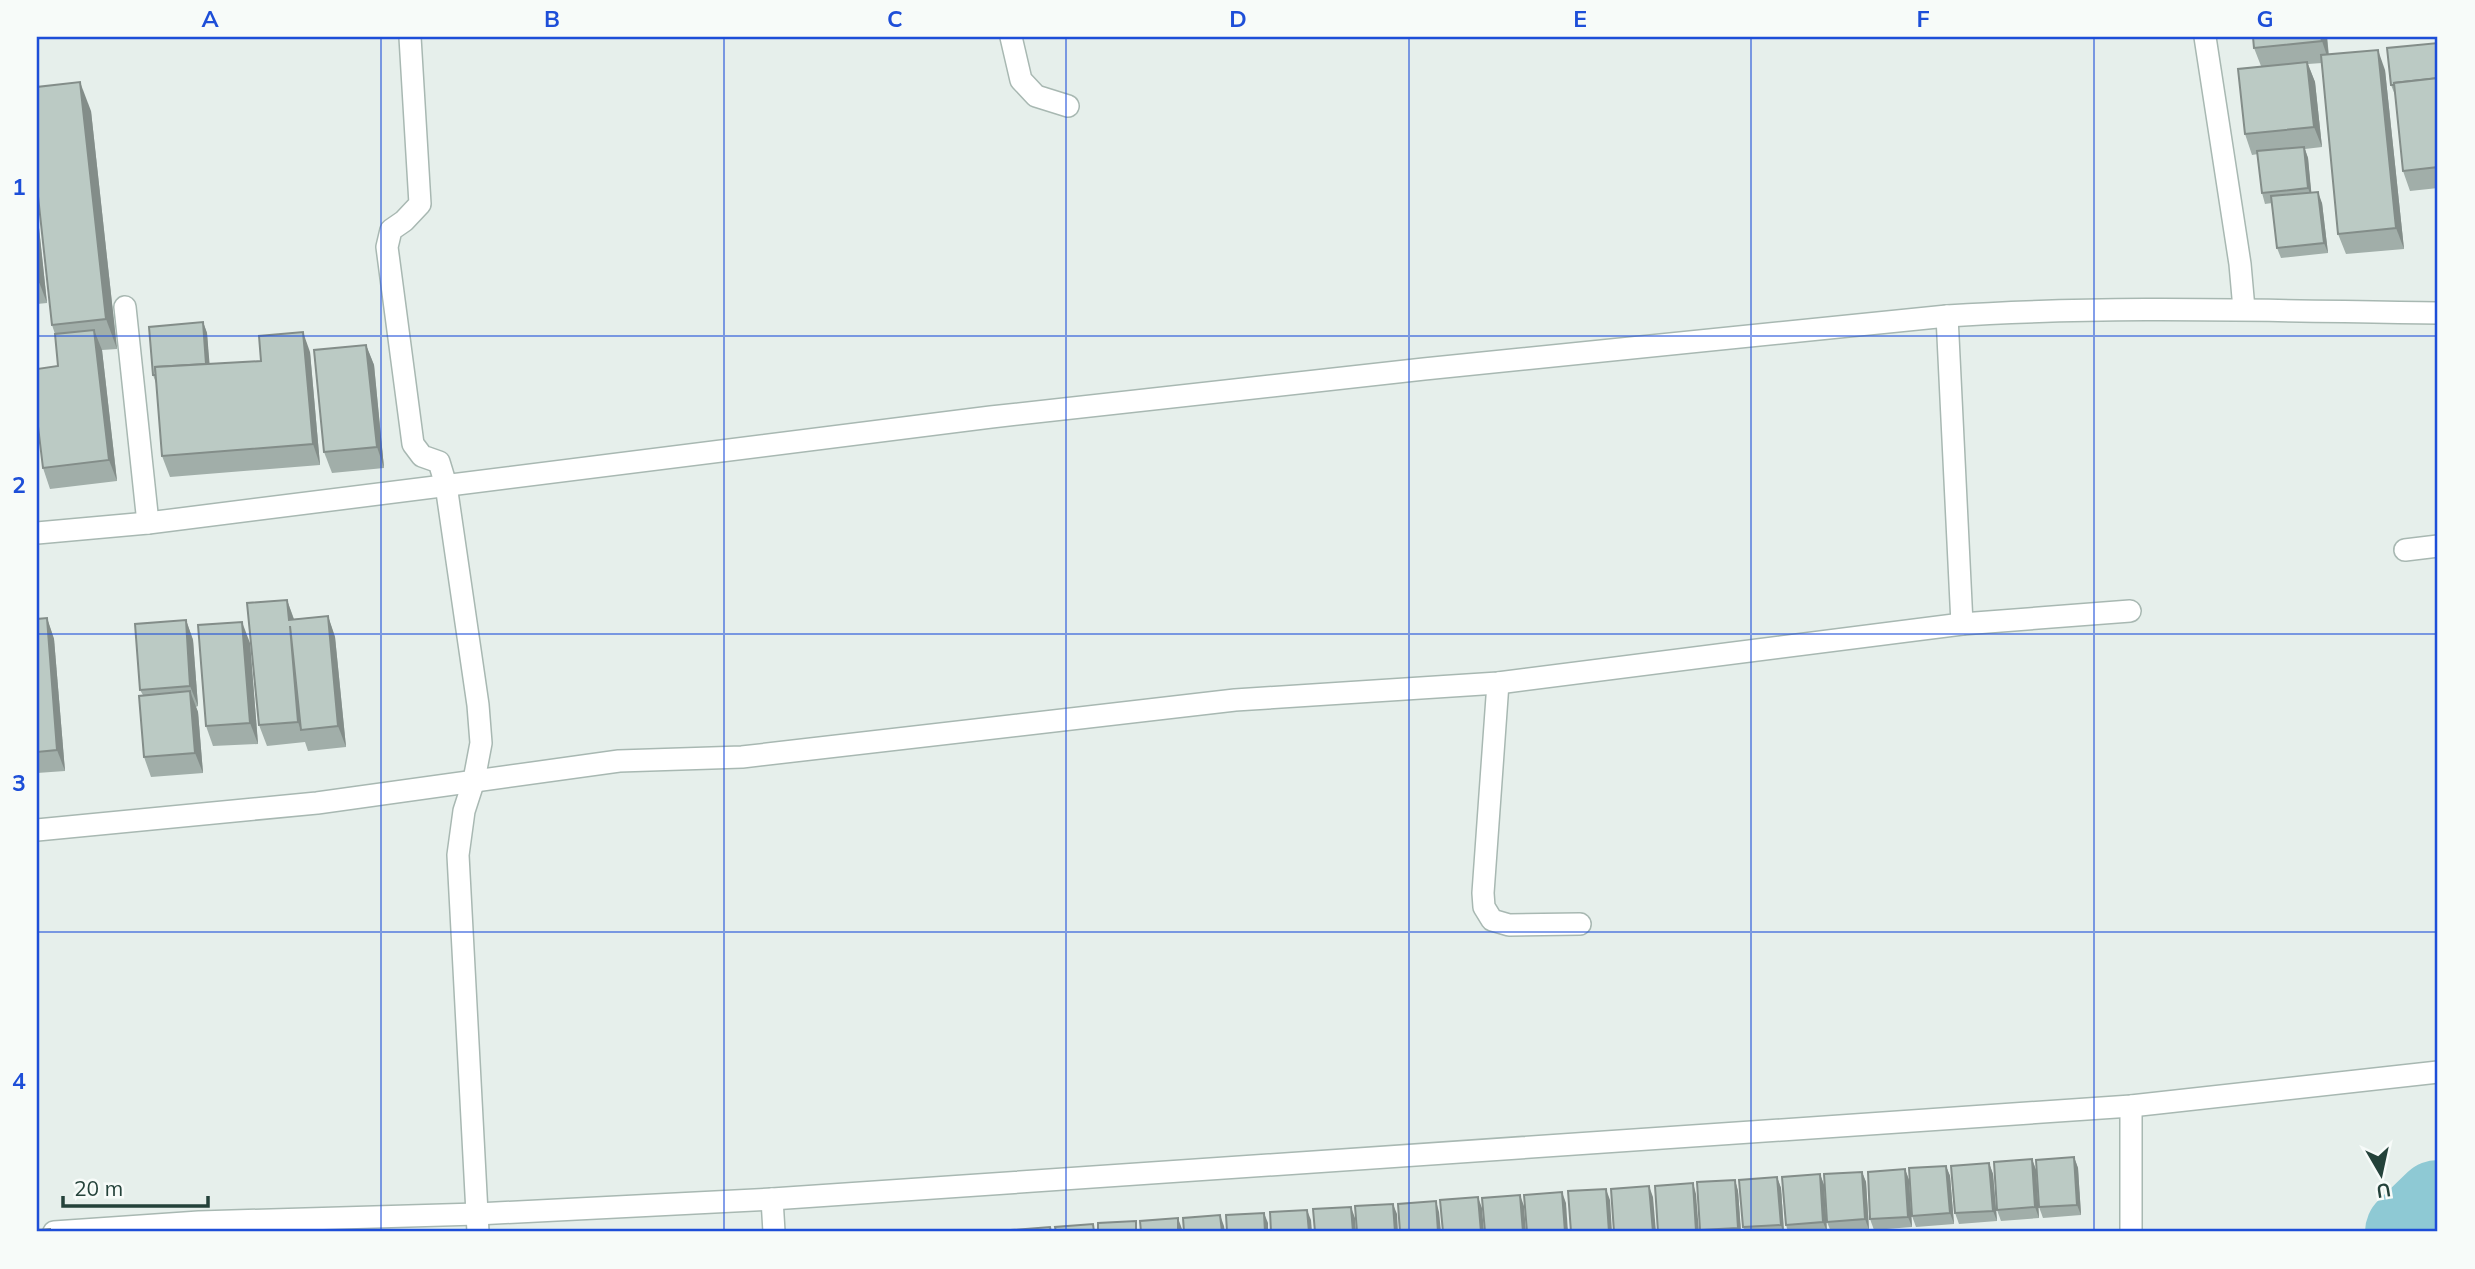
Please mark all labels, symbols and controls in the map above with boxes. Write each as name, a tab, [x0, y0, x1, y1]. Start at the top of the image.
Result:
text: A	[201, 4, 219, 33]
text: B	[544, 4, 560, 33]
text: C	[887, 4, 903, 33]
text: D	[1229, 4, 1247, 33]
text: E	[1573, 4, 1587, 33]
text: F	[1916, 4, 1930, 33]
text: G	[2256, 4, 2274, 33]
text: 1	[12, 172, 26, 201]
text: 2	[12, 470, 26, 499]
text: 3	[12, 768, 26, 797]
text: 4	[12, 1066, 26, 1095]
north arrow	[2346, 1140, 2416, 1210]
scale bar	[63, 1164, 208, 1208]
text: 20 m	[74, 1175, 123, 1201]
text: U	[2375, 1178, 2392, 1204]

